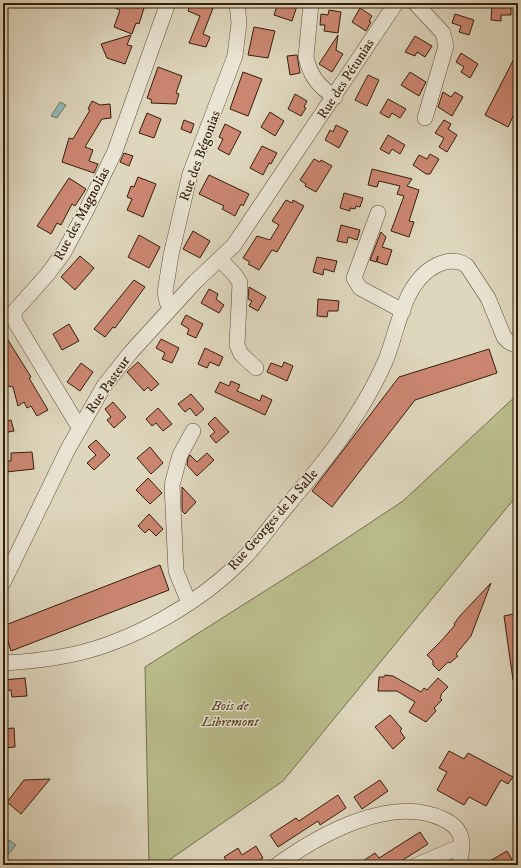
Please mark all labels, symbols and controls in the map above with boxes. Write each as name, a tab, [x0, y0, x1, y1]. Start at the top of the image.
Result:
street label: Rue des Pétunias	[313, 35, 379, 122]
street label: Rue des Bégonias	[175, 108, 225, 204]
street label: Rue des Magnolias	[50, 164, 114, 264]
street label: Rue Pasteur	[82, 352, 135, 417]
street label: Rue Georges de la Salle	[224, 465, 322, 575]
park label: Bois de Libremont	[201, 697, 260, 731]

